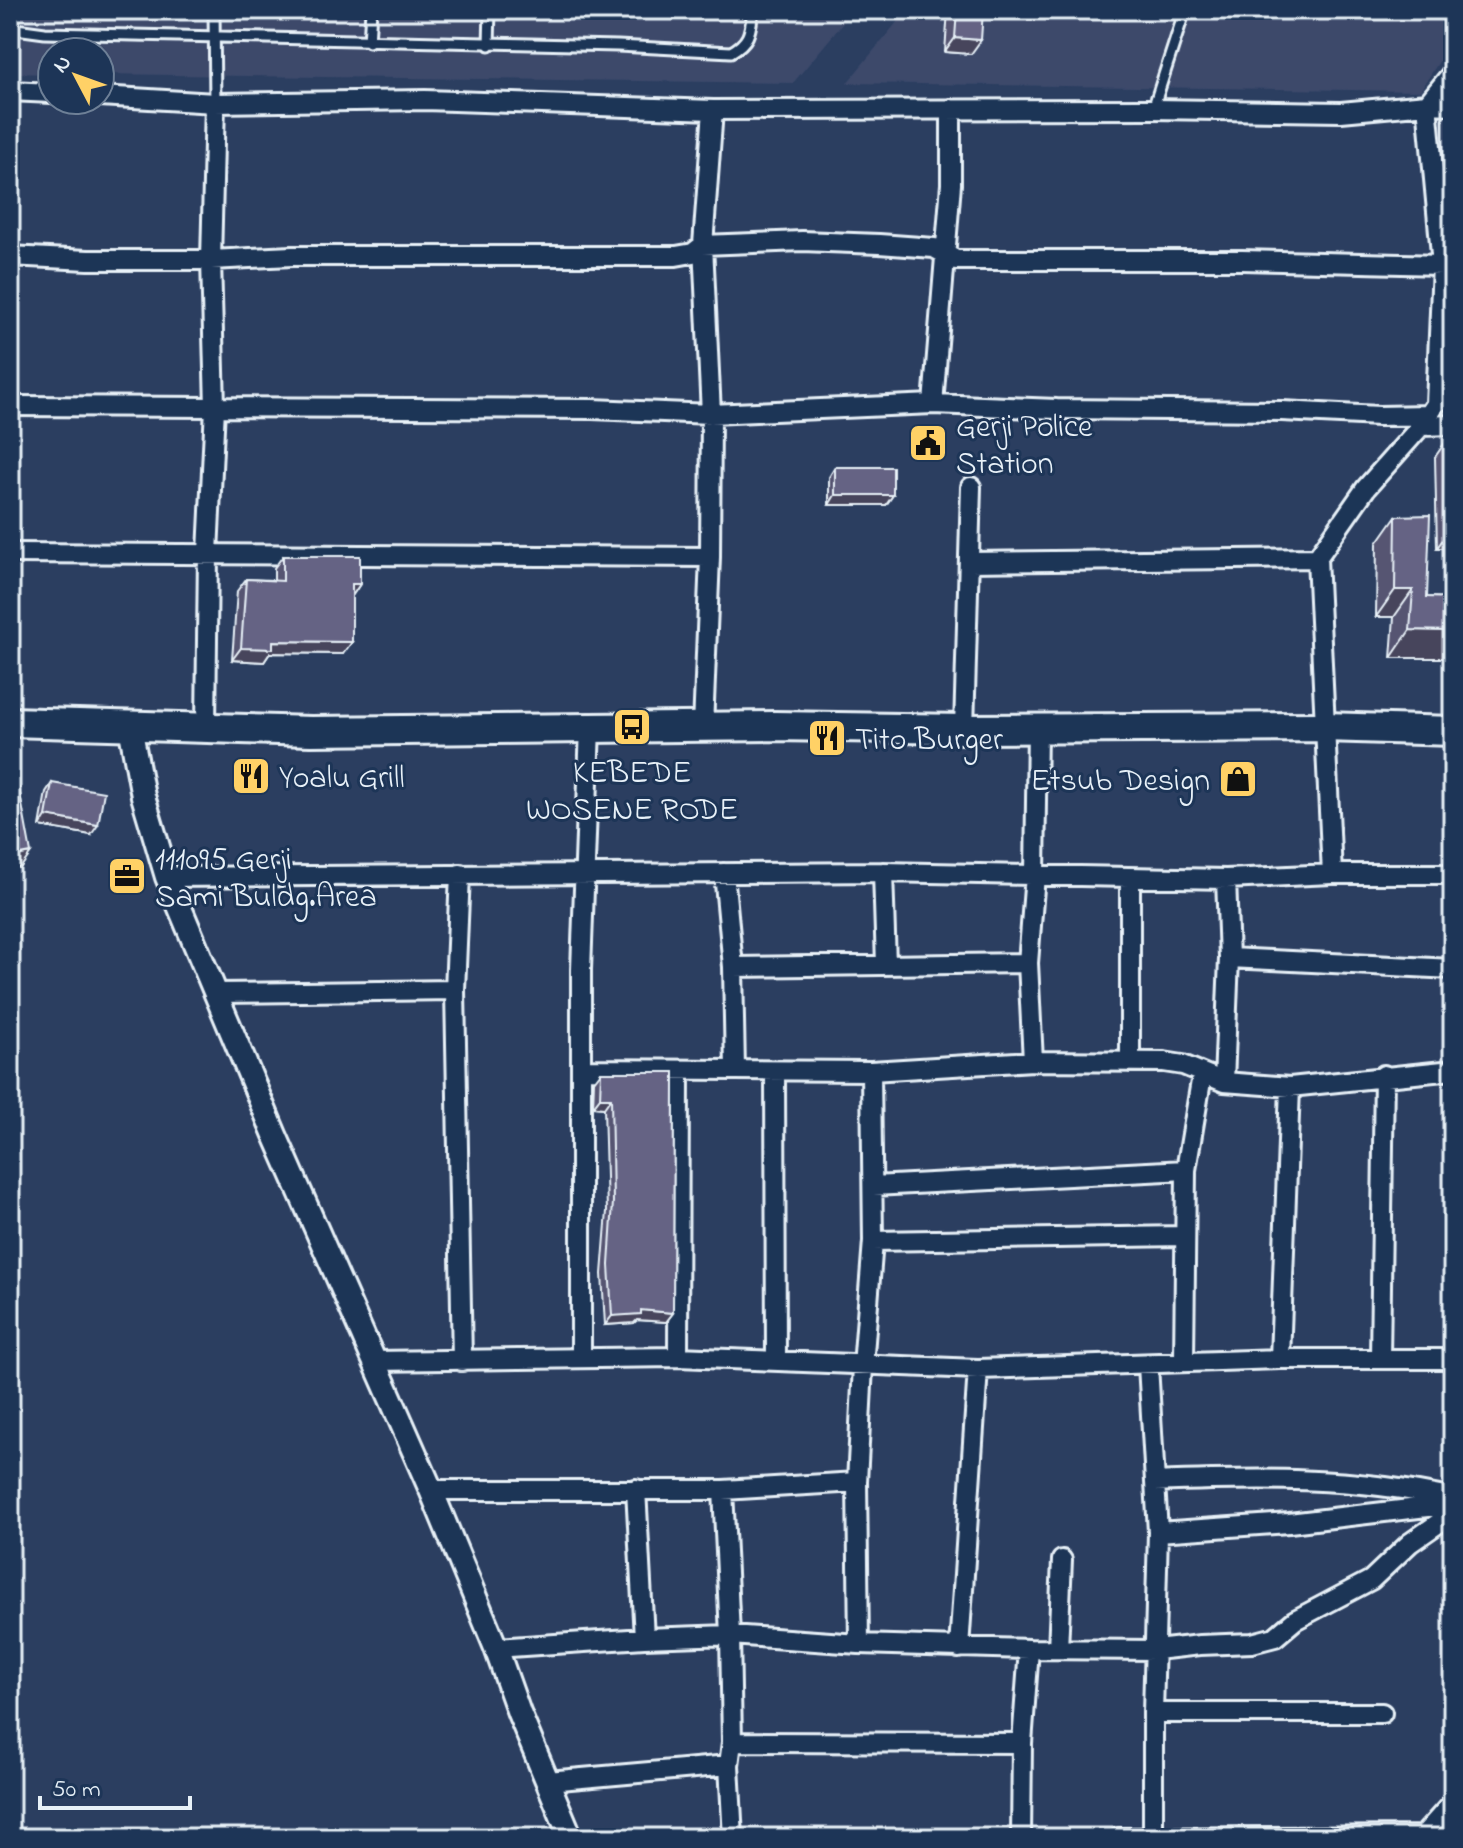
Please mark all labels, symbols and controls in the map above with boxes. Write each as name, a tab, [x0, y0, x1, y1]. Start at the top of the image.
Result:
north arrow	[36, 36, 116, 116]
text: N	[46, 49, 80, 81]
place label: Gerji Police Station	[956, 405, 1093, 489]
public building icon: Gerji Police Station	[907, 422, 949, 464]
bus stop icon: KEBEDE WOSENE RODE	[611, 706, 653, 748]
restaurant icon: Tito Burger	[806, 717, 848, 759]
place label: Tito Burger	[855, 718, 1003, 765]
place label: KEBEDE WOSENE RODE	[526, 751, 738, 835]
restaurant icon: Yoalu Grill	[230, 755, 272, 797]
place label: Yoalu Grill	[279, 756, 405, 803]
shop icon: Etsub Design	[1217, 758, 1259, 800]
place label: Etsub Design	[1030, 759, 1210, 806]
place label: 111095 Gerji Sami Buldg.Area	[155, 838, 377, 922]
office icon: 111095 Gerji Sami Buldg.Area	[106, 855, 148, 897]
scale bar	[40, 1760, 190, 1810]
text: 50 m	[52, 1773, 101, 1808]

